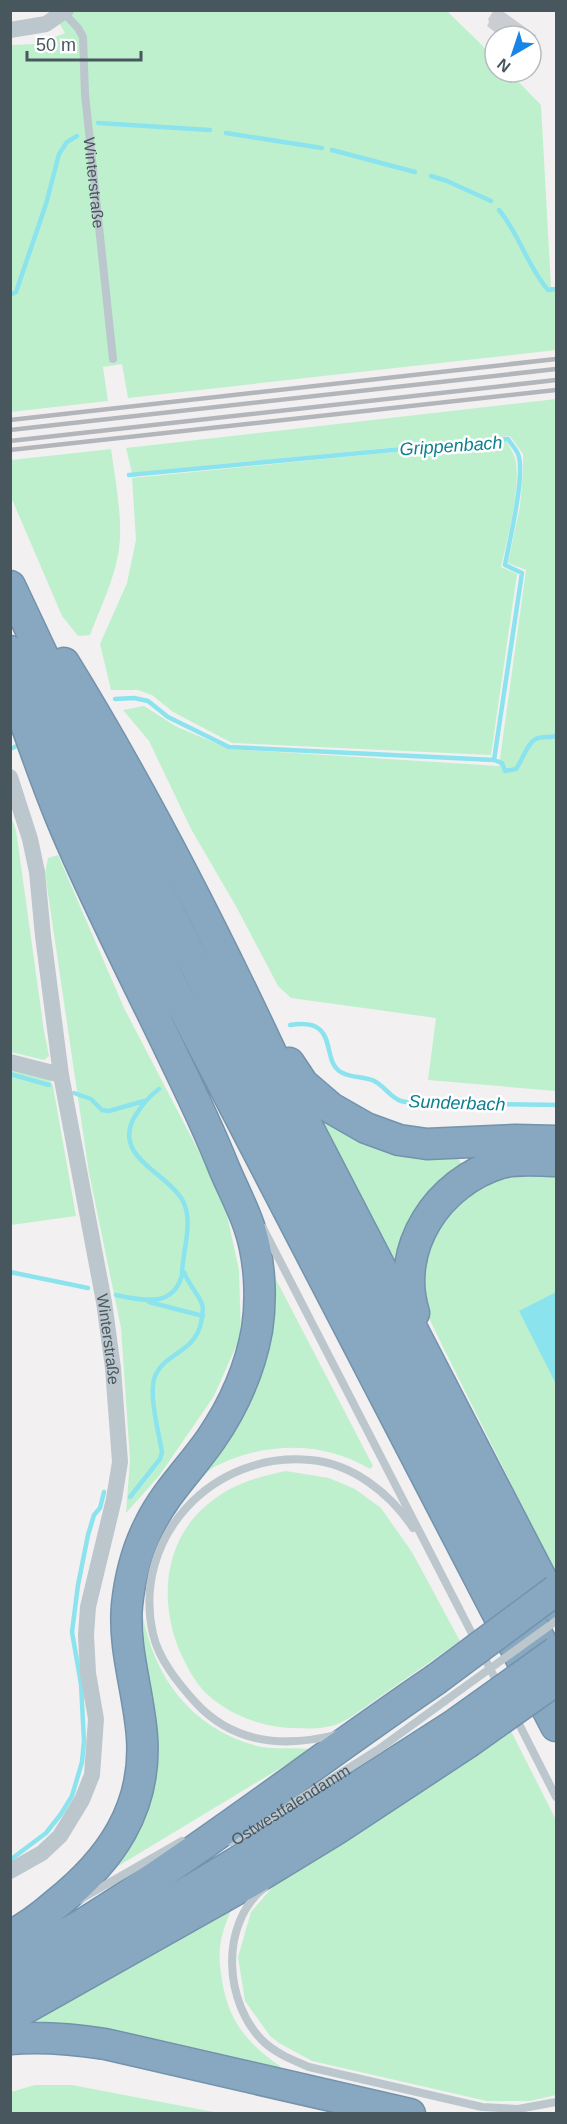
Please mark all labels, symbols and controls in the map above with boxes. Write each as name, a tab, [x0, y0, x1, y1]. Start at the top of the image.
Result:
scale bar	[27, 24, 141, 62]
north arrow	[483, 24, 543, 84]
text: 50 m	[36, 35, 76, 55]
text: N	[494, 55, 514, 76]
street label: Winterstraße	[81, 136, 108, 229]
water label: Grippenbach	[399, 432, 503, 460]
water label: Sunderbach	[408, 1091, 506, 1115]
street label: Winterstraße	[94, 1292, 123, 1386]
street label: Ostwestfalendamm	[228, 1761, 353, 1848]

